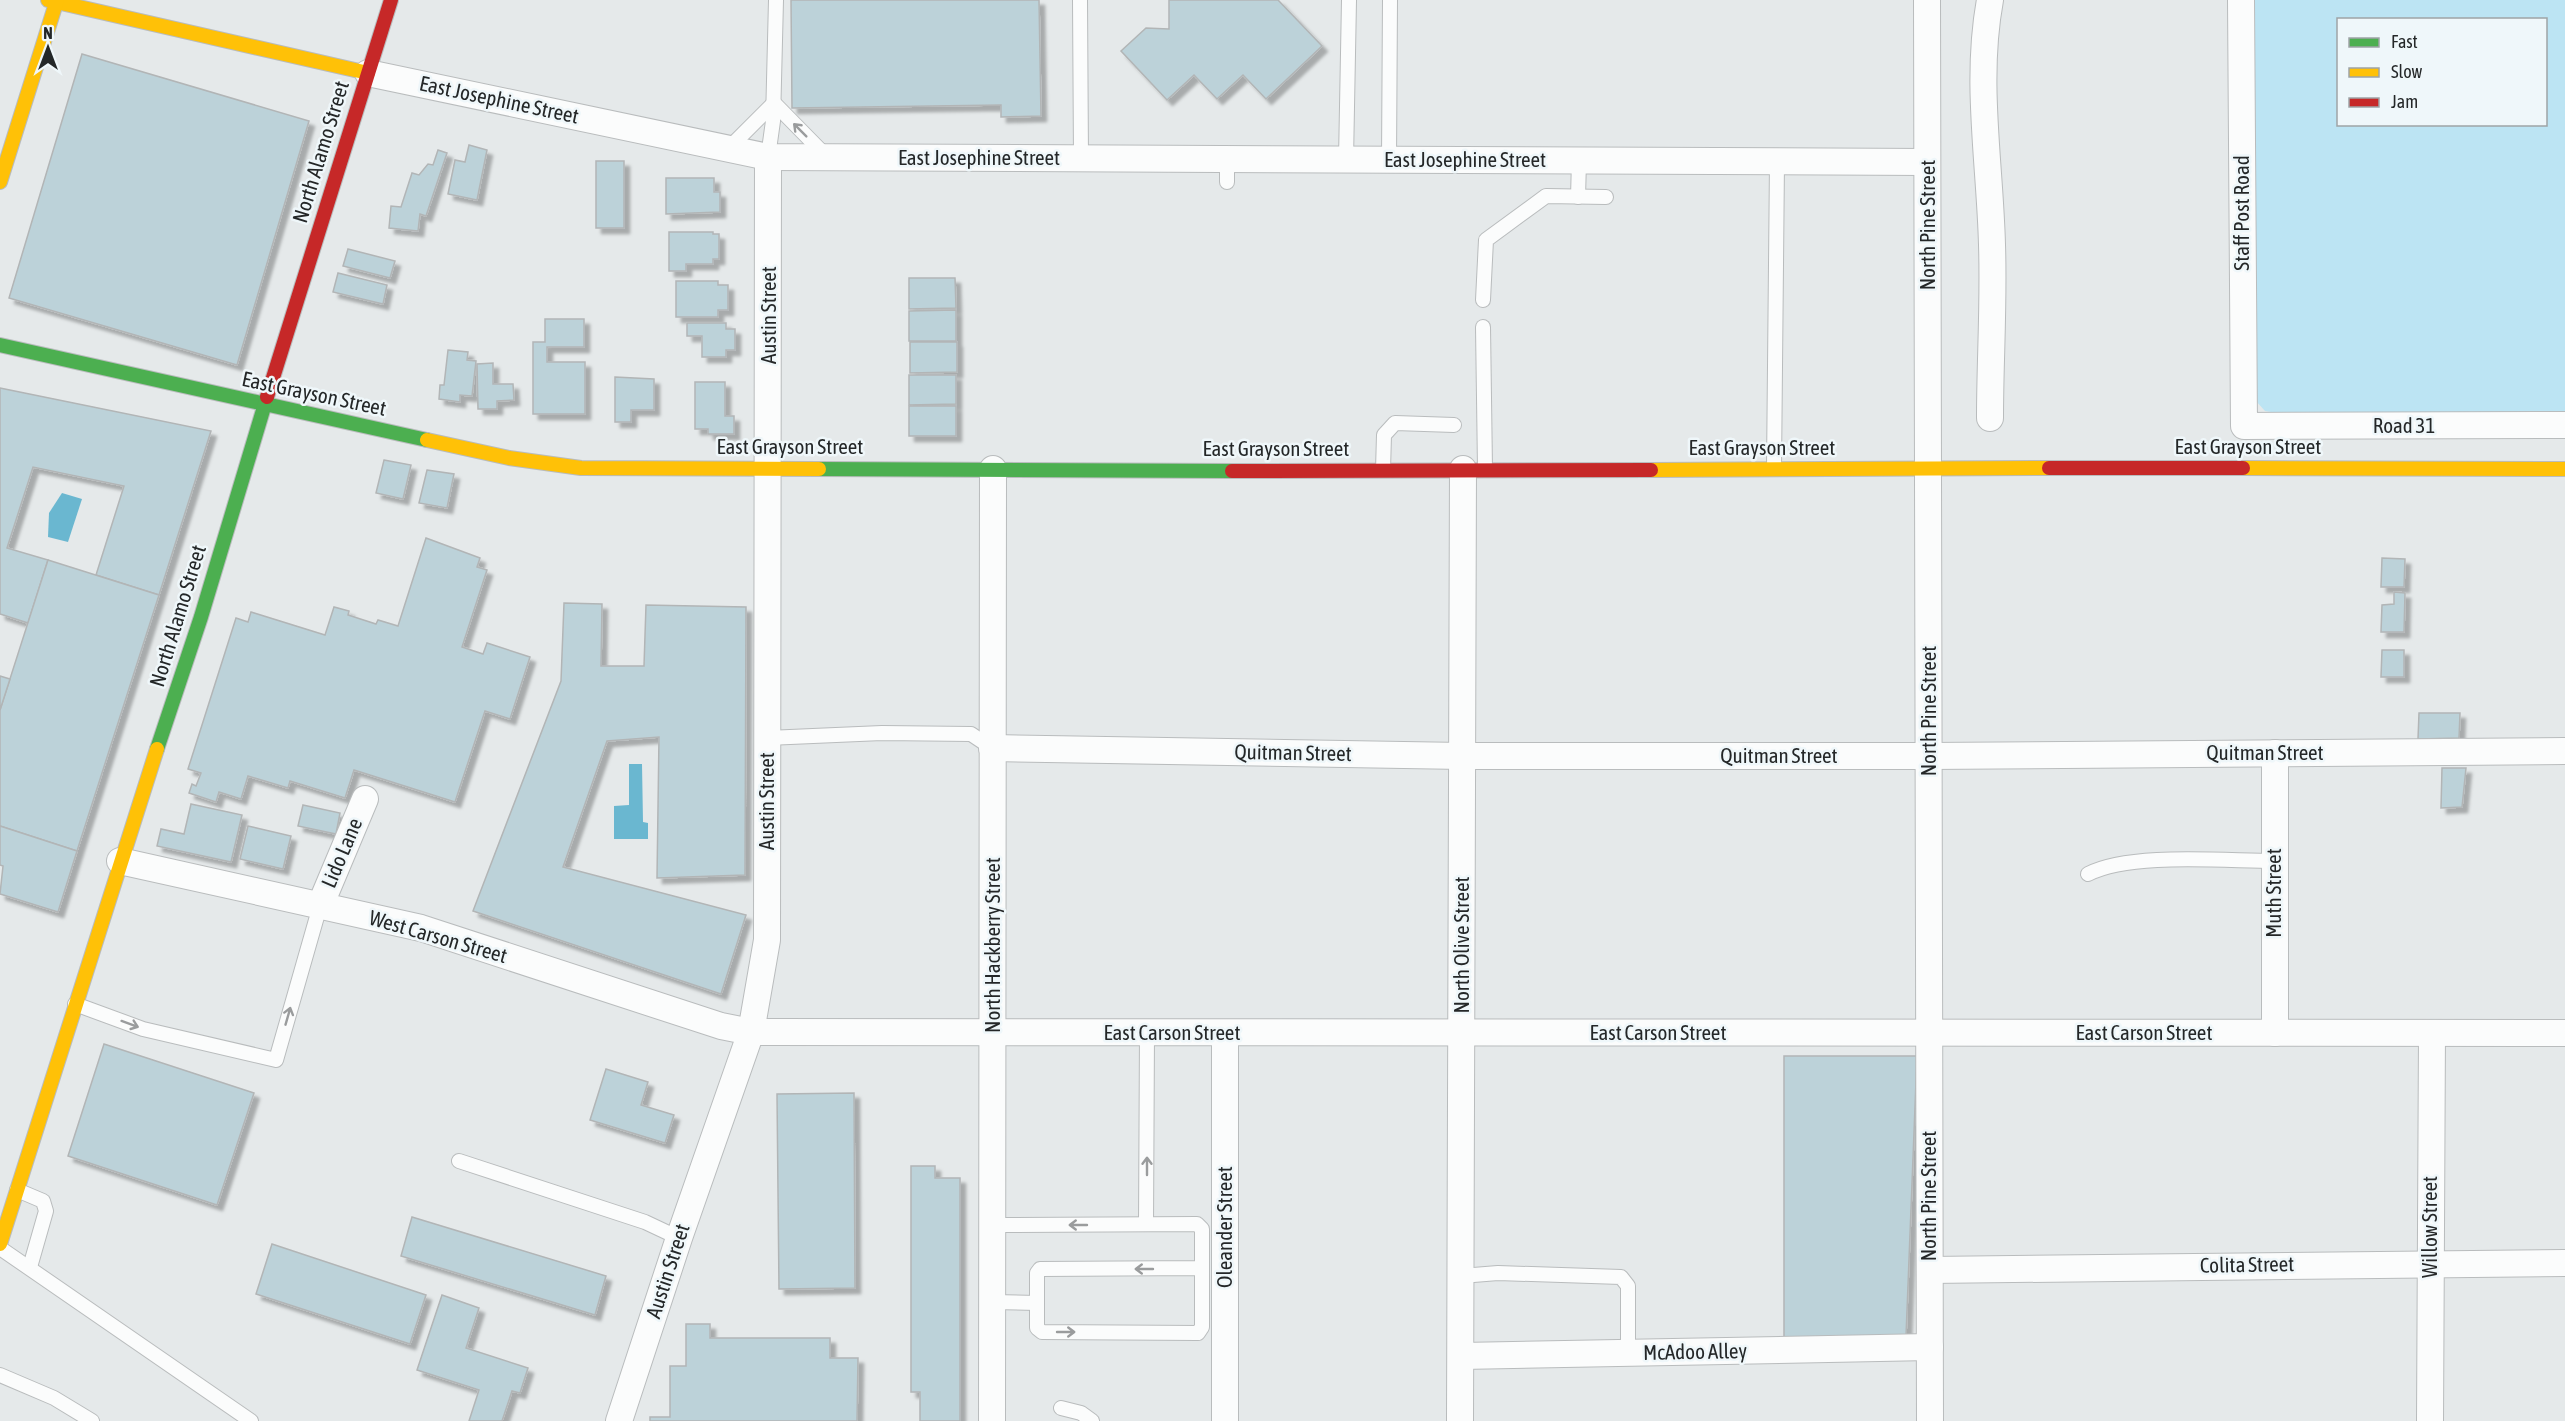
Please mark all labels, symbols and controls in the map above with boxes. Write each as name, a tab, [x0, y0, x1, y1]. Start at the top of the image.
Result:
north arrow	[18, 18, 78, 78]
legend	[2337, 18, 2547, 126]
text: N	[43, 24, 53, 42]
text: Fast	[2391, 31, 2418, 52]
text: Slow	[2391, 61, 2422, 82]
street label: East Josephine Street	[417, 70, 581, 128]
street label: North Alamo Street	[287, 78, 353, 225]
text: Jam	[2391, 91, 2418, 112]
one-way arrow	[793, 123, 808, 138]
street label: East Josephine Street	[898, 145, 1060, 169]
street label: East Josephine Street	[1384, 147, 1546, 171]
street label: Staff Post Road	[2229, 155, 2253, 271]
street label: North Pine Street	[1915, 160, 1939, 290]
street label: Austin Street	[756, 266, 780, 364]
street label: East Grayson Street	[240, 366, 388, 420]
street label: Road 31	[2373, 413, 2435, 437]
street label: East Grayson Street	[717, 434, 863, 458]
street label: East Grayson Street	[2175, 434, 2321, 458]
street label: East Grayson Street	[1689, 435, 1835, 459]
street label: East Grayson Street	[1203, 436, 1349, 460]
street label: North Alamo Street	[144, 542, 210, 689]
street label: North Pine Street	[1916, 646, 1940, 776]
street label: Quitman Street	[1234, 739, 1352, 765]
street label: Quitman Street	[2206, 740, 2324, 764]
street label: Quitman Street	[1720, 743, 1838, 767]
street label: Austin Street	[754, 752, 778, 850]
street label: Lido Lane	[316, 814, 366, 891]
street label: Muth Street	[2261, 848, 2285, 938]
street label: North Hackberry Street	[980, 857, 1004, 1033]
street label: North Olive Street	[1449, 877, 1473, 1013]
street label: West Carson Street	[367, 905, 510, 967]
one-way arrow	[283, 1007, 294, 1026]
one-way arrow	[120, 1020, 139, 1031]
street label: East Carson Street	[1104, 1020, 1240, 1044]
street label: East Carson Street	[1590, 1020, 1726, 1044]
street label: East Carson Street	[2076, 1020, 2212, 1044]
street label: North Pine Street	[1916, 1131, 1940, 1261]
one-way arrow	[1141, 1156, 1152, 1176]
street label: Oleander Street	[1212, 1166, 1236, 1288]
street label: Willow Street	[2417, 1176, 2441, 1278]
one-way arrow	[1069, 1219, 1089, 1231]
street label: Austin Street	[641, 1220, 694, 1321]
street label: Colita Street	[2200, 1251, 2294, 1277]
one-way arrow	[1134, 1263, 1154, 1274]
one-way arrow	[1056, 1326, 1076, 1338]
street label: McAdoo Alley	[1643, 1338, 1747, 1364]

